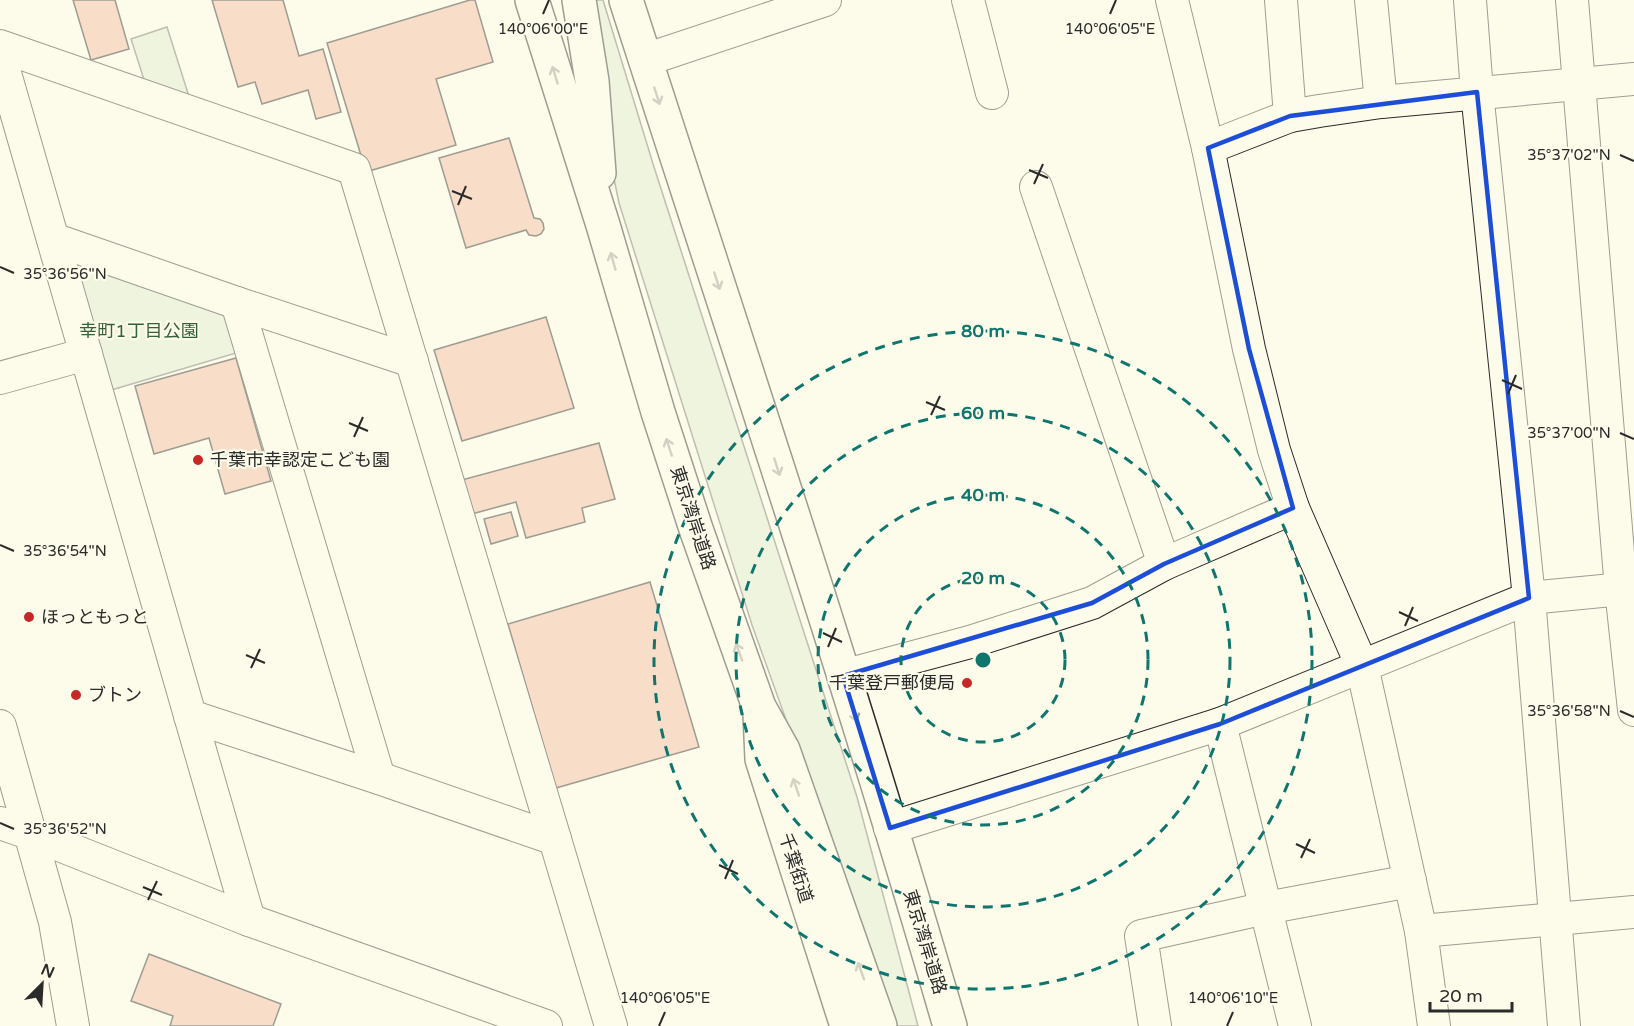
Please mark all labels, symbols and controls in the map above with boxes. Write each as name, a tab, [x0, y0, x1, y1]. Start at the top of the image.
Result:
text: 140°06'00"E	[498, 20, 588, 38]
text: 140°06'05"E	[1065, 20, 1155, 38]
one-way arrow	[549, 66, 560, 85]
one-way arrow	[652, 86, 663, 105]
text: 35°37'02"N	[1527, 146, 1611, 164]
one-way arrow	[607, 252, 618, 271]
text: 35°36'56"N	[23, 265, 107, 283]
one-way arrow	[712, 271, 723, 290]
park label: 幸町1丁目公園	[79, 320, 199, 342]
text: 80 m	[961, 320, 1005, 342]
text: 60 m	[961, 402, 1005, 424]
text: 35°37'00"N	[1527, 424, 1611, 442]
one-way arrow	[663, 438, 674, 457]
place label: 千葉市幸認定こども園	[210, 449, 390, 471]
marker: 千葉市幸認定こども園	[191, 453, 205, 467]
one-way arrow	[772, 457, 783, 476]
street label: 東京湾岸道路	[666, 463, 720, 573]
text: 40 m	[961, 484, 1005, 506]
text: 35°36'54"N	[23, 542, 107, 560]
text: 20 m	[961, 567, 1005, 589]
place label: ほっともっと	[41, 606, 149, 628]
marker: ほっともっと	[22, 610, 36, 624]
one-way arrow	[733, 643, 744, 662]
centre of rings	[973, 650, 993, 670]
place label: 千葉登戸郵便局	[829, 672, 955, 694]
marker: 千葉登戸郵便局	[960, 676, 974, 690]
place label: ブトン	[88, 684, 142, 706]
marker: ブトン	[69, 688, 83, 702]
text: 35°36'58"N	[1527, 702, 1611, 720]
one-way arrow	[850, 703, 861, 722]
one-way arrow	[789, 778, 800, 797]
text: 35°36'52"N	[23, 820, 107, 838]
street label: 千葉街道	[774, 830, 818, 906]
street label: 東京湾岸道路	[899, 887, 951, 997]
north arrow	[12, 954, 72, 1014]
text: N	[38, 959, 58, 983]
one-way arrow	[855, 962, 866, 981]
scale bar	[1430, 975, 1512, 1013]
text: 20 m	[1439, 985, 1483, 1007]
text: 140°06'05"E	[620, 989, 710, 1007]
text: 140°06'10"E	[1188, 989, 1278, 1007]

